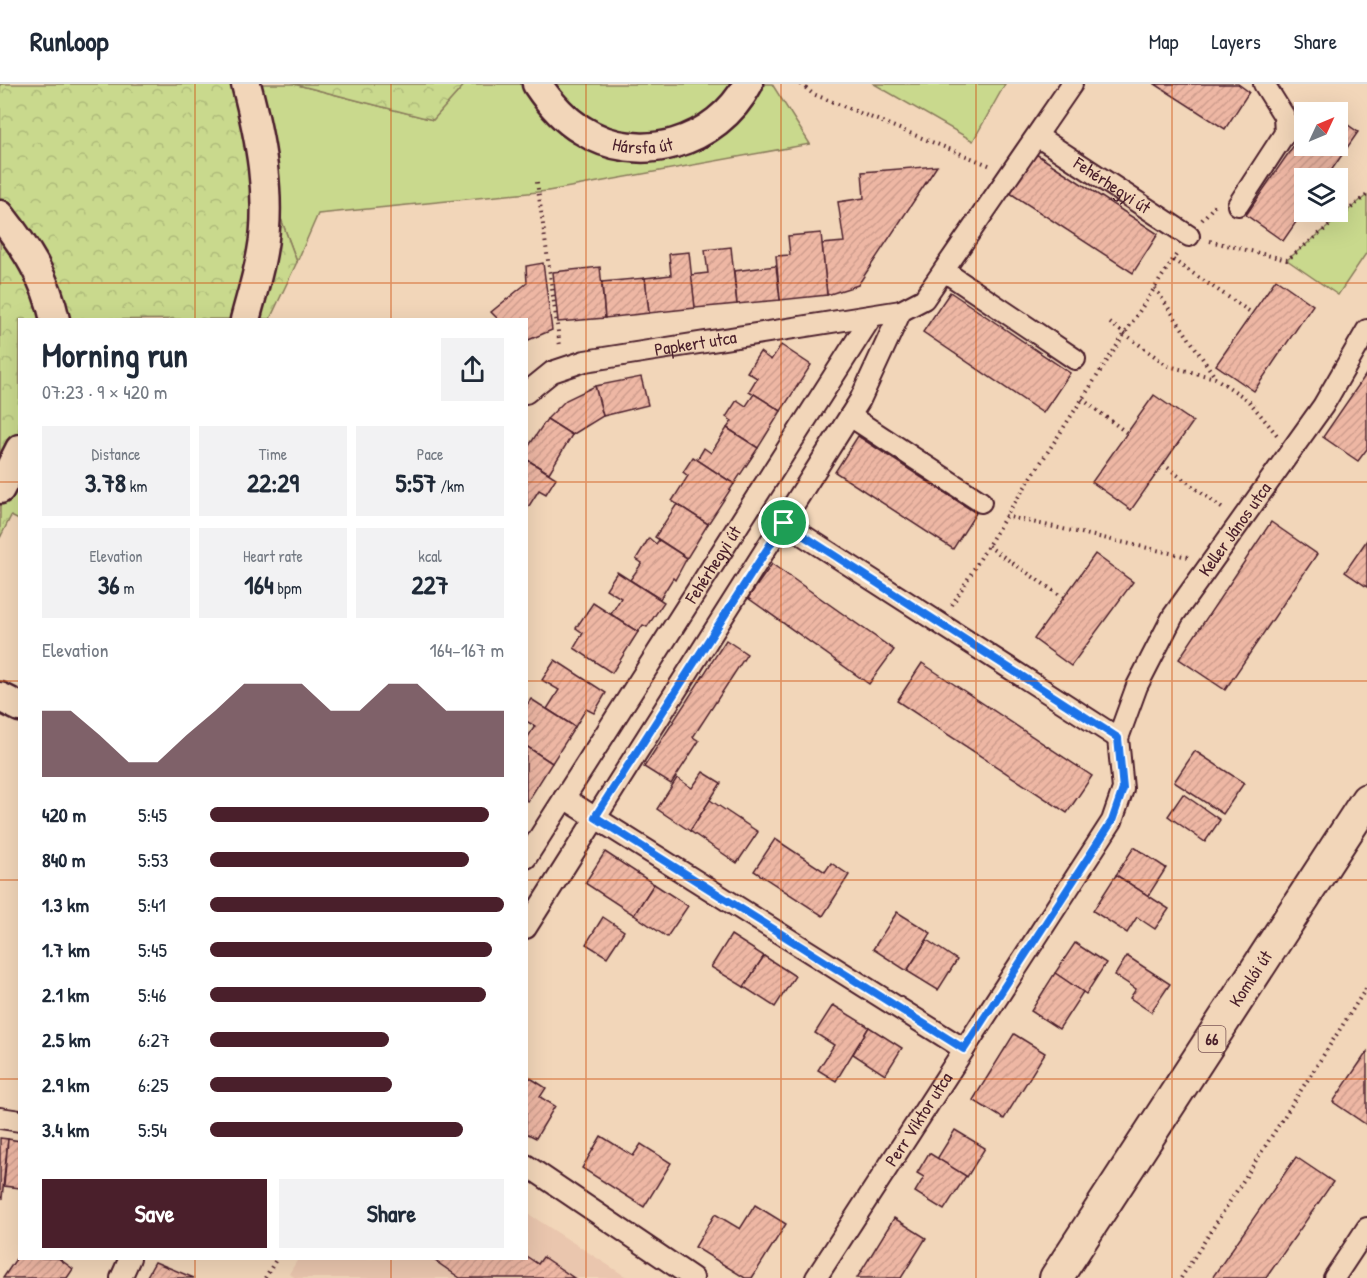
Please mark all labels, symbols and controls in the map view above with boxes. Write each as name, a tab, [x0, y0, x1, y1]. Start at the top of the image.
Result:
text: Runloop	[30, 22, 109, 60]
text: Map	[1149, 27, 1178, 56]
text: Layers	[1211, 27, 1261, 56]
text: Share	[1294, 27, 1337, 56]
north arrow	[1294, 102, 1348, 156]
map controls	[1294, 102, 1348, 222]
street label: Hársfa út	[610, 131, 676, 160]
street label: Fehérhegyi út	[1068, 150, 1157, 220]
button: layers	[1294, 168, 1348, 222]
street label: Papkert utca	[652, 324, 738, 362]
text: Morning run	[42, 333, 188, 377]
button: share	[441, 338, 504, 401]
text: 07:23 · 9 × 420 m	[42, 378, 167, 405]
text: Distance	[92, 443, 140, 465]
text: Time	[259, 443, 287, 465]
text: Pace	[417, 443, 443, 465]
text: 3.78	[85, 465, 126, 500]
text: 22:29	[247, 465, 299, 500]
text: 5:57	[396, 465, 436, 500]
text: km	[126, 475, 147, 497]
text: /km	[436, 475, 464, 497]
street label: Keller János utca	[1192, 477, 1277, 581]
pin	[758, 497, 809, 548]
icon: arrive	[767, 506, 800, 539]
street label: Fehérhegyi út	[678, 520, 747, 609]
text: Elevation	[89, 545, 143, 567]
text: Heart rate	[243, 545, 303, 567]
text: kcal	[418, 545, 442, 567]
text: 36	[98, 567, 120, 602]
text: 164	[244, 567, 274, 602]
text: 227	[411, 567, 449, 602]
text: m	[120, 577, 134, 599]
text: bpm	[274, 577, 302, 599]
text: Elevation	[42, 636, 108, 663]
text: 164–167 m	[430, 636, 504, 663]
text: 420 m	[42, 801, 86, 828]
text: 5:45	[138, 801, 167, 828]
text: 840 m	[42, 846, 85, 873]
text: 5:53	[138, 846, 169, 873]
text: 1.3 km	[42, 891, 89, 918]
text: 5:41	[138, 891, 166, 918]
text: 1.7 km	[42, 936, 90, 963]
text: 5:45	[138, 936, 167, 963]
street label: Komlói út	[1223, 945, 1278, 1012]
text: 2.1 km	[42, 981, 89, 1008]
text: 5:46	[138, 981, 167, 1008]
text: 2.5 km	[42, 1026, 91, 1053]
text: 6:27	[138, 1026, 170, 1053]
road number: 66	[1198, 1026, 1226, 1052]
street label: Perr Viktor utca	[879, 1067, 958, 1171]
text: 2.9 km	[42, 1071, 89, 1098]
text: 6:25	[138, 1071, 168, 1098]
text: 3.4 km	[42, 1116, 89, 1143]
text: 5:54	[138, 1116, 167, 1143]
button: Save	[42, 1179, 267, 1248]
button: Share	[279, 1179, 504, 1248]

